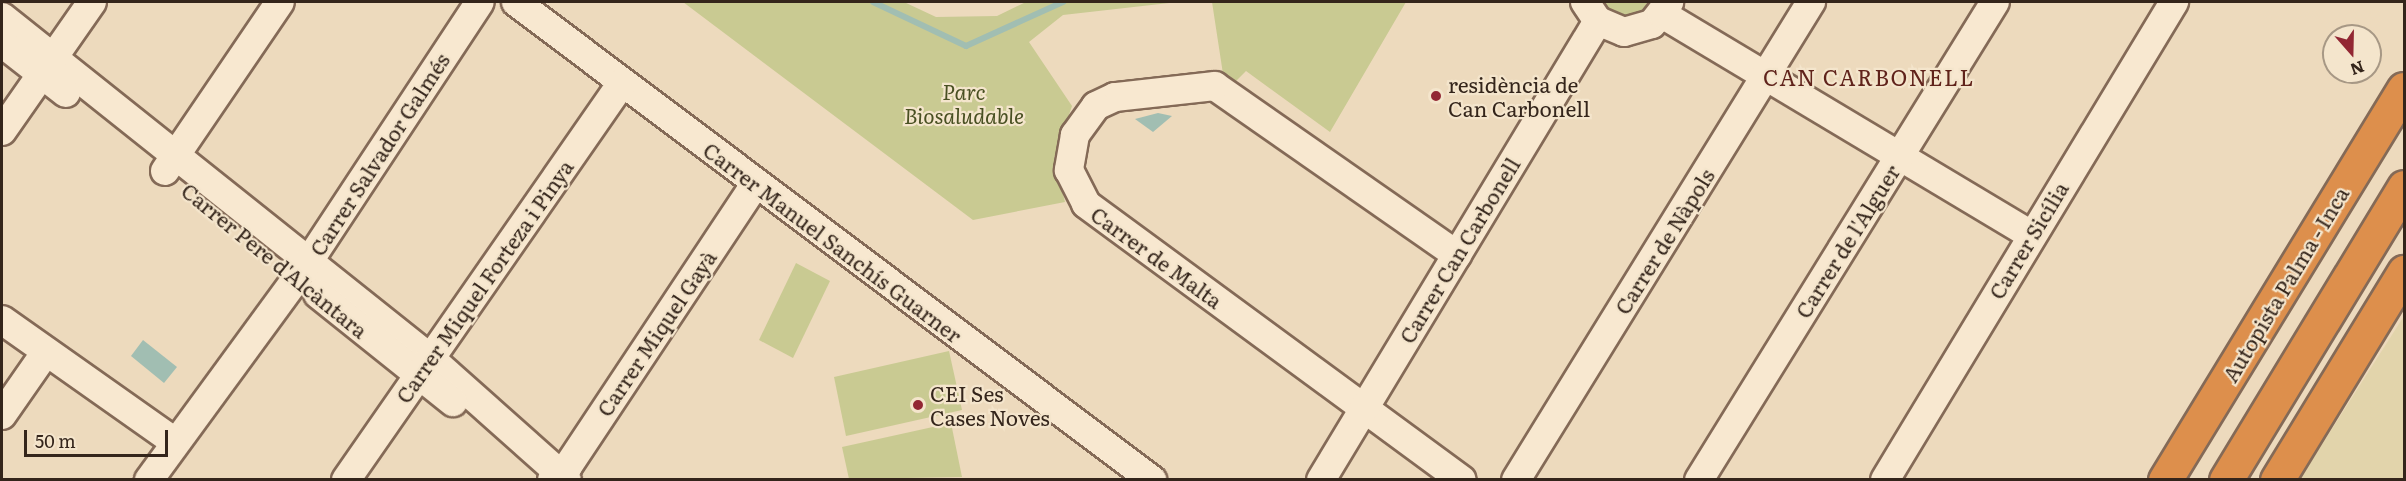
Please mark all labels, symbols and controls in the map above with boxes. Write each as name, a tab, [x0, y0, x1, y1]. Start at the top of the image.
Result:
north arrow	[2322, 24, 2382, 84]
street label: Carrer Salvador Galmés	[304, 48, 454, 260]
text: N	[2347, 55, 2368, 83]
district label: CAN CARBONELL	[1763, 64, 1975, 90]
place label: residència de Can Carbonell	[1448, 71, 1590, 121]
park label: Parc Biosaludable	[904, 78, 1024, 128]
marker: residència de Can Carbonell	[1429, 89, 1443, 103]
street label: Carrer Manuel Sanchís Guarner	[699, 137, 967, 347]
street label: Carrer Can Carbonell	[1394, 153, 1524, 347]
street label: Carrer Miquel Forteza i Pinya	[390, 155, 578, 407]
street label: Carrer de l'Alguer	[1790, 160, 1904, 322]
street label: Carrer de Nàpols	[1609, 164, 1719, 318]
street label: Carrer Pere d'Alcàntara	[177, 177, 373, 343]
street label: Carrer Sicília	[1983, 177, 2073, 303]
street label: Autopista Palma - Inca	[2217, 182, 2353, 386]
street label: Carrer de Malta	[1086, 201, 1228, 313]
street label: Carrer Miquel Gayà	[591, 245, 721, 421]
place label: CEI Ses Cases Noves	[930, 380, 1050, 430]
marker: CEI Ses Cases Noves	[911, 398, 925, 412]
scale bar	[27, 418, 171, 456]
text: 50 m	[35, 427, 76, 454]

